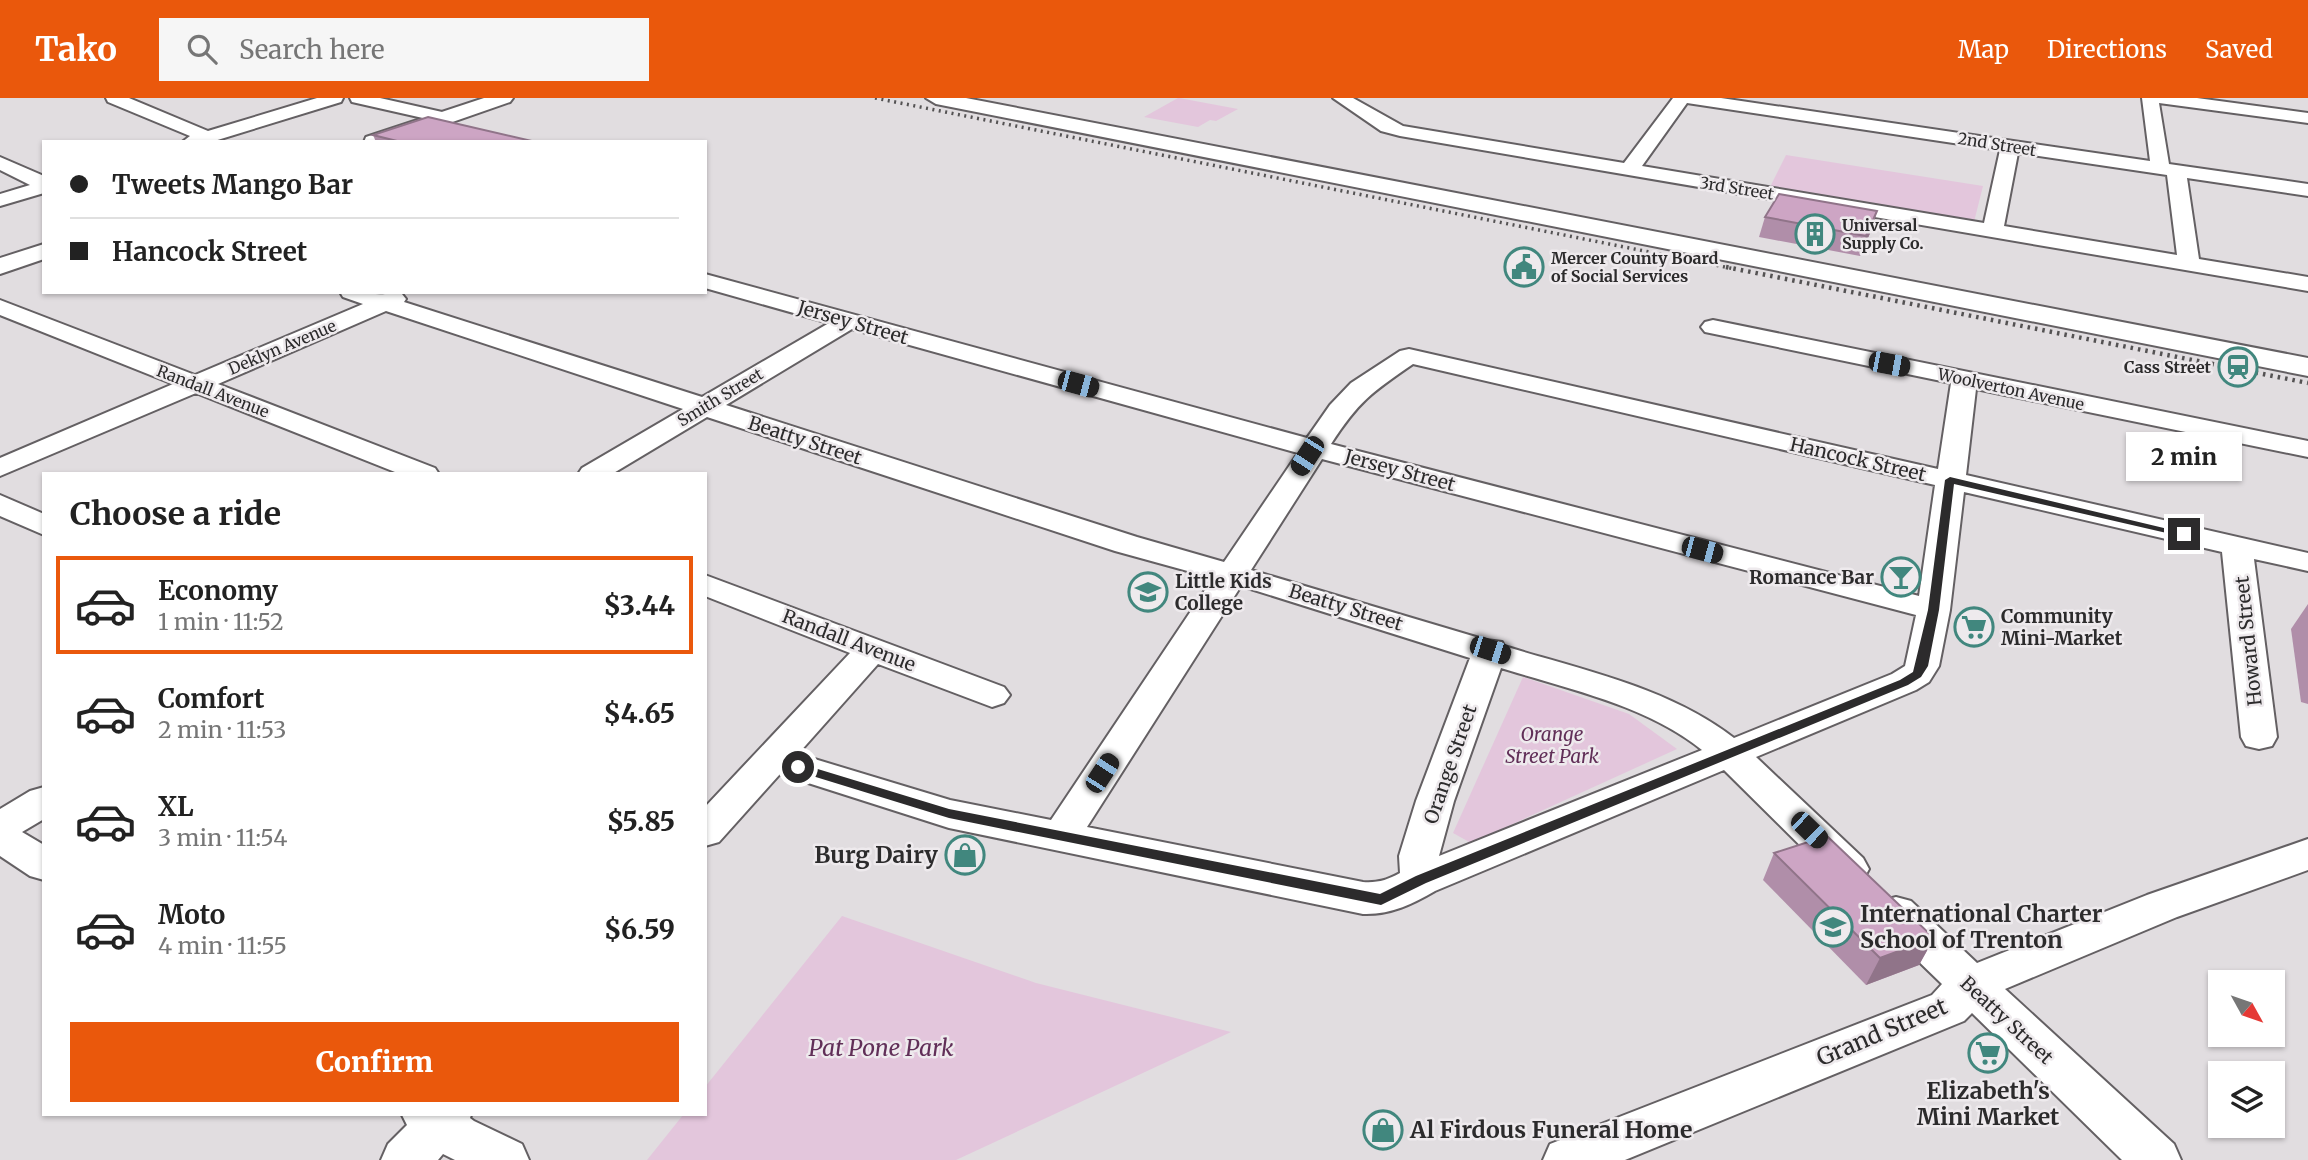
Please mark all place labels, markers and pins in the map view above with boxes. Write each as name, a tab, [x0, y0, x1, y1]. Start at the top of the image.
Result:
building icon: Universal Supply Co.	[1794, 213, 1836, 255]
place label: Universal Supply Co.	[1842, 215, 1924, 253]
public building icon: Mercer County Board of Social Services	[1503, 246, 1545, 288]
place label: Mercer County Board of Social Services	[1551, 248, 1719, 286]
station icon: Cass Street	[2217, 346, 2259, 388]
place label: Cass Street	[2124, 357, 2212, 377]
bar icon: Romance Bar	[1880, 556, 1922, 598]
place label: Romance Bar	[1749, 565, 1874, 589]
place label: Little Kids College	[1175, 569, 1272, 615]
school or university icon: Little Kids College	[1127, 571, 1169, 613]
place label: Community Mini-Market	[2001, 604, 2123, 650]
supermarket icon: Community Mini-Market	[1953, 606, 1995, 648]
shop icon: Burg Dairy	[944, 834, 986, 876]
place label: Burg Dairy	[814, 840, 938, 869]
place label: International Charter School of Trenton	[1860, 899, 2103, 954]
school or university icon: International Charter School of Trenton	[1812, 906, 1854, 948]
supermarket icon: Elizabeth's Mini Market	[1967, 1032, 2009, 1074]
place label: Elizabeth's Mini Market	[1917, 1076, 2059, 1131]
shop icon: Al Firdous Funeral Home	[1362, 1109, 1404, 1151]
place label: Al Firdous Funeral Home	[1409, 1115, 1692, 1144]

